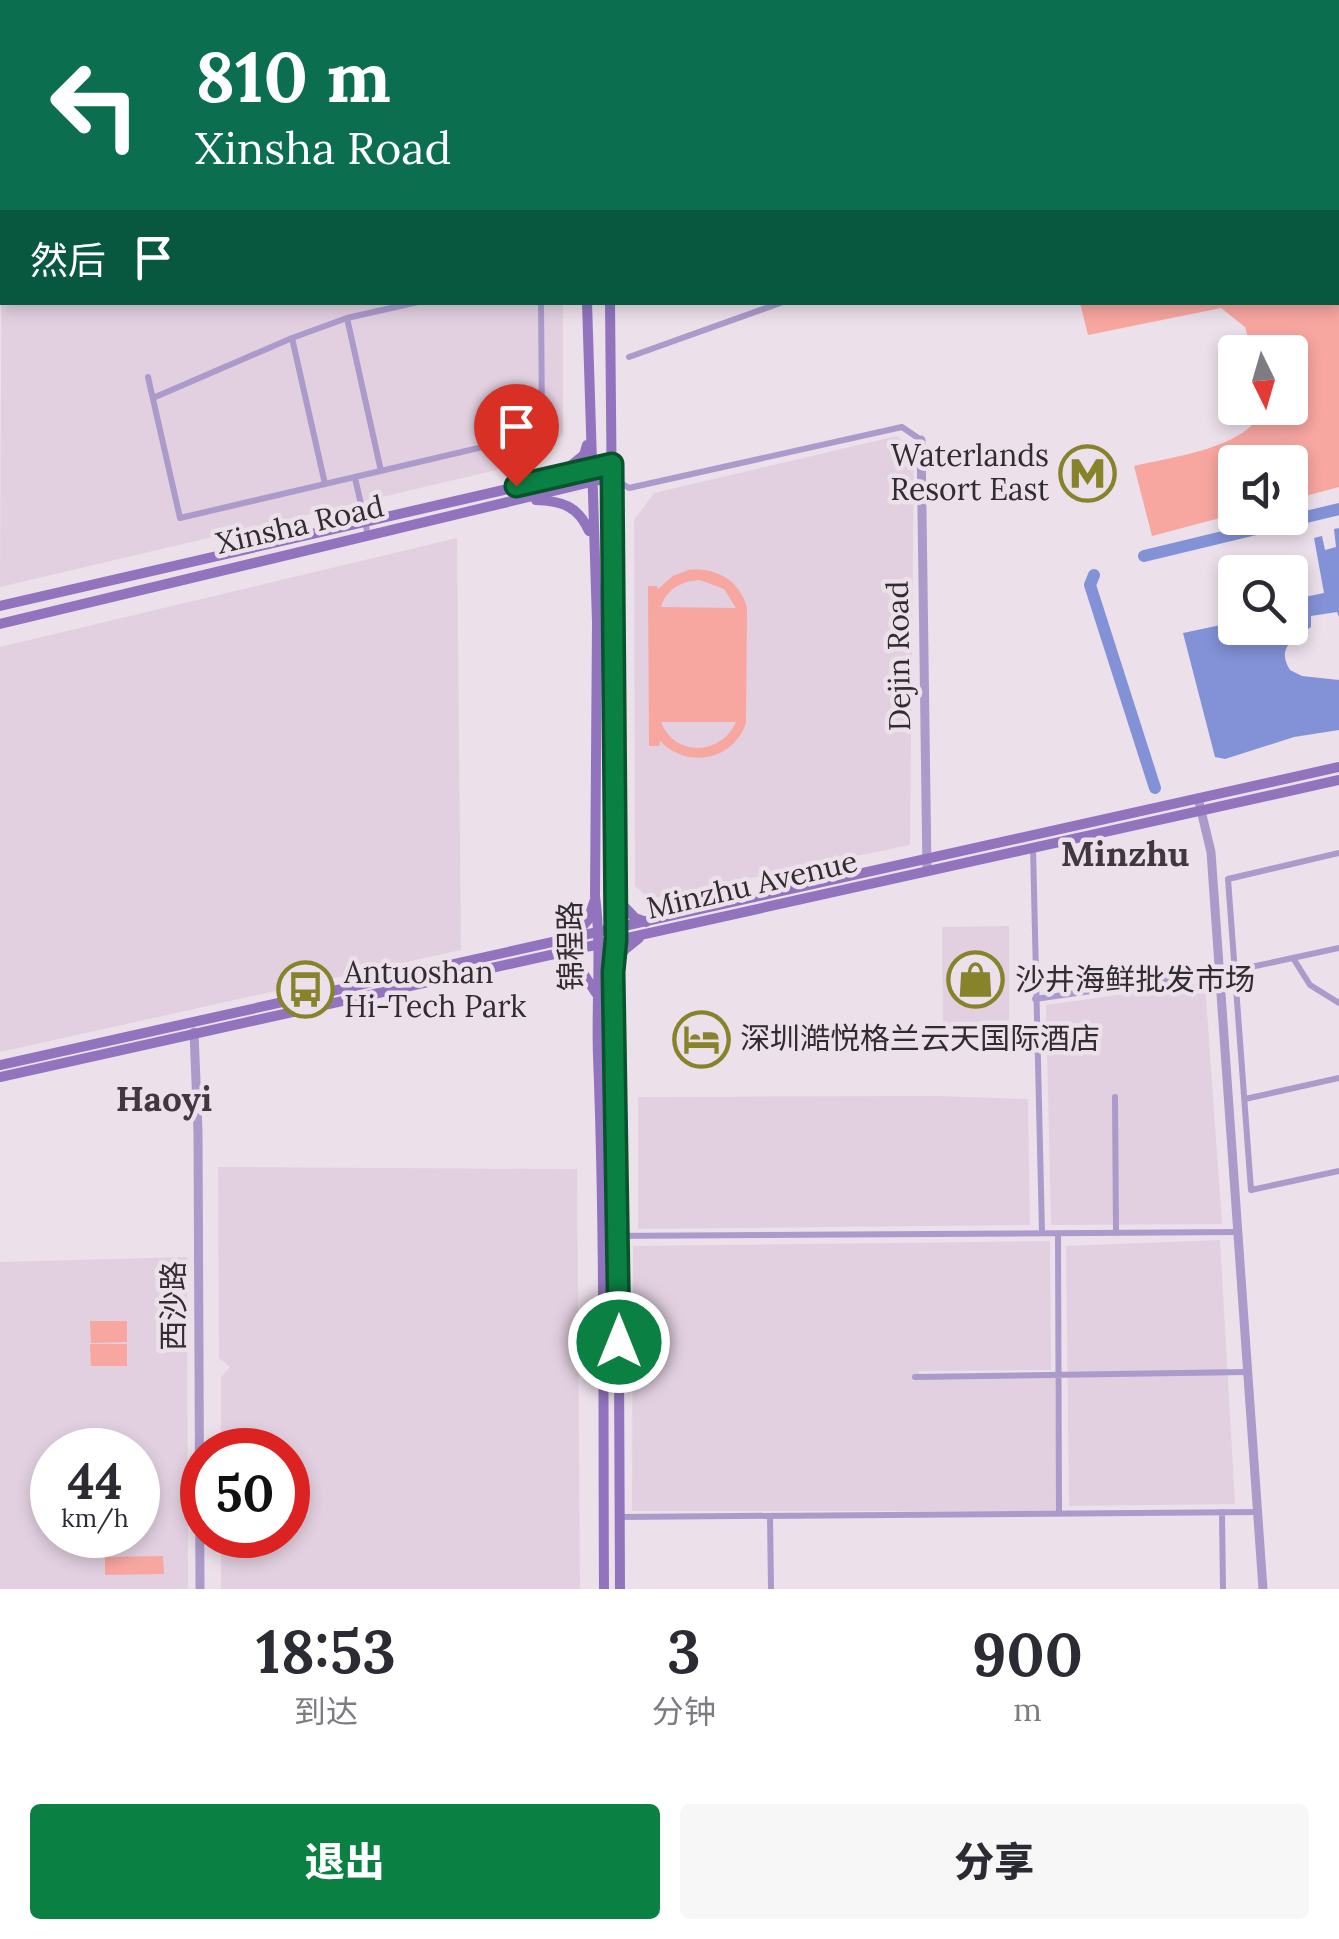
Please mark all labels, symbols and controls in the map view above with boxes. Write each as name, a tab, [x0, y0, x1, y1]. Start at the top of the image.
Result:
text: 810 m	[195, 32, 391, 121]
icon: left	[30, 40, 160, 170]
text: Xinsha Road	[195, 119, 451, 176]
icon: arrive	[126, 230, 181, 285]
text: 然后	[30, 236, 106, 284]
north arrow	[1218, 335, 1308, 425]
map controls	[1218, 335, 1308, 645]
pin	[474, 384, 559, 487]
icon: arrive	[489, 399, 544, 454]
place label: Waterlands Resort East	[890, 436, 1049, 508]
metro station icon: Waterlands Resort East	[1058, 443, 1118, 503]
button: sound	[1218, 445, 1308, 535]
street label: Xinsha Road	[212, 486, 387, 562]
button: search	[1218, 555, 1308, 645]
street label: Dejin Road	[878, 580, 919, 732]
district label: Minzhu	[1061, 831, 1189, 876]
street label: Minzhu Avenue	[643, 841, 861, 927]
street label: 锦程路	[550, 901, 590, 991]
shop icon: 沙井海鲜批发市场	[946, 950, 1006, 1010]
place label: Antuoshan Hi-Tech Park	[343, 953, 526, 1025]
bus stop icon: Antuoshan Hi-Tech Park	[275, 960, 335, 1020]
place label: 沙井海鲜批发市场	[1015, 960, 1255, 998]
hotel icon: 深圳澔悦格兰云天国际酒店	[671, 1009, 731, 1069]
place label: 深圳澔悦格兰云天国际酒店	[740, 1019, 1100, 1057]
district label: Haoyi	[116, 1076, 212, 1121]
street label: 西沙路	[154, 1261, 192, 1351]
position arrow	[567, 1290, 671, 1394]
speed limit sign: 50	[180, 1428, 310, 1558]
text: 44	[67, 1449, 123, 1513]
text: km/h	[61, 1502, 129, 1534]
text: 18:53	[256, 1613, 396, 1689]
text: 3	[667, 1613, 701, 1689]
text: 900	[972, 1616, 1083, 1692]
text: m	[1013, 1689, 1042, 1730]
text: 到达	[294, 1691, 358, 1732]
text: 分钟	[652, 1691, 716, 1732]
button: 退出	[30, 1804, 660, 1919]
button: 分享	[680, 1804, 1309, 1919]

